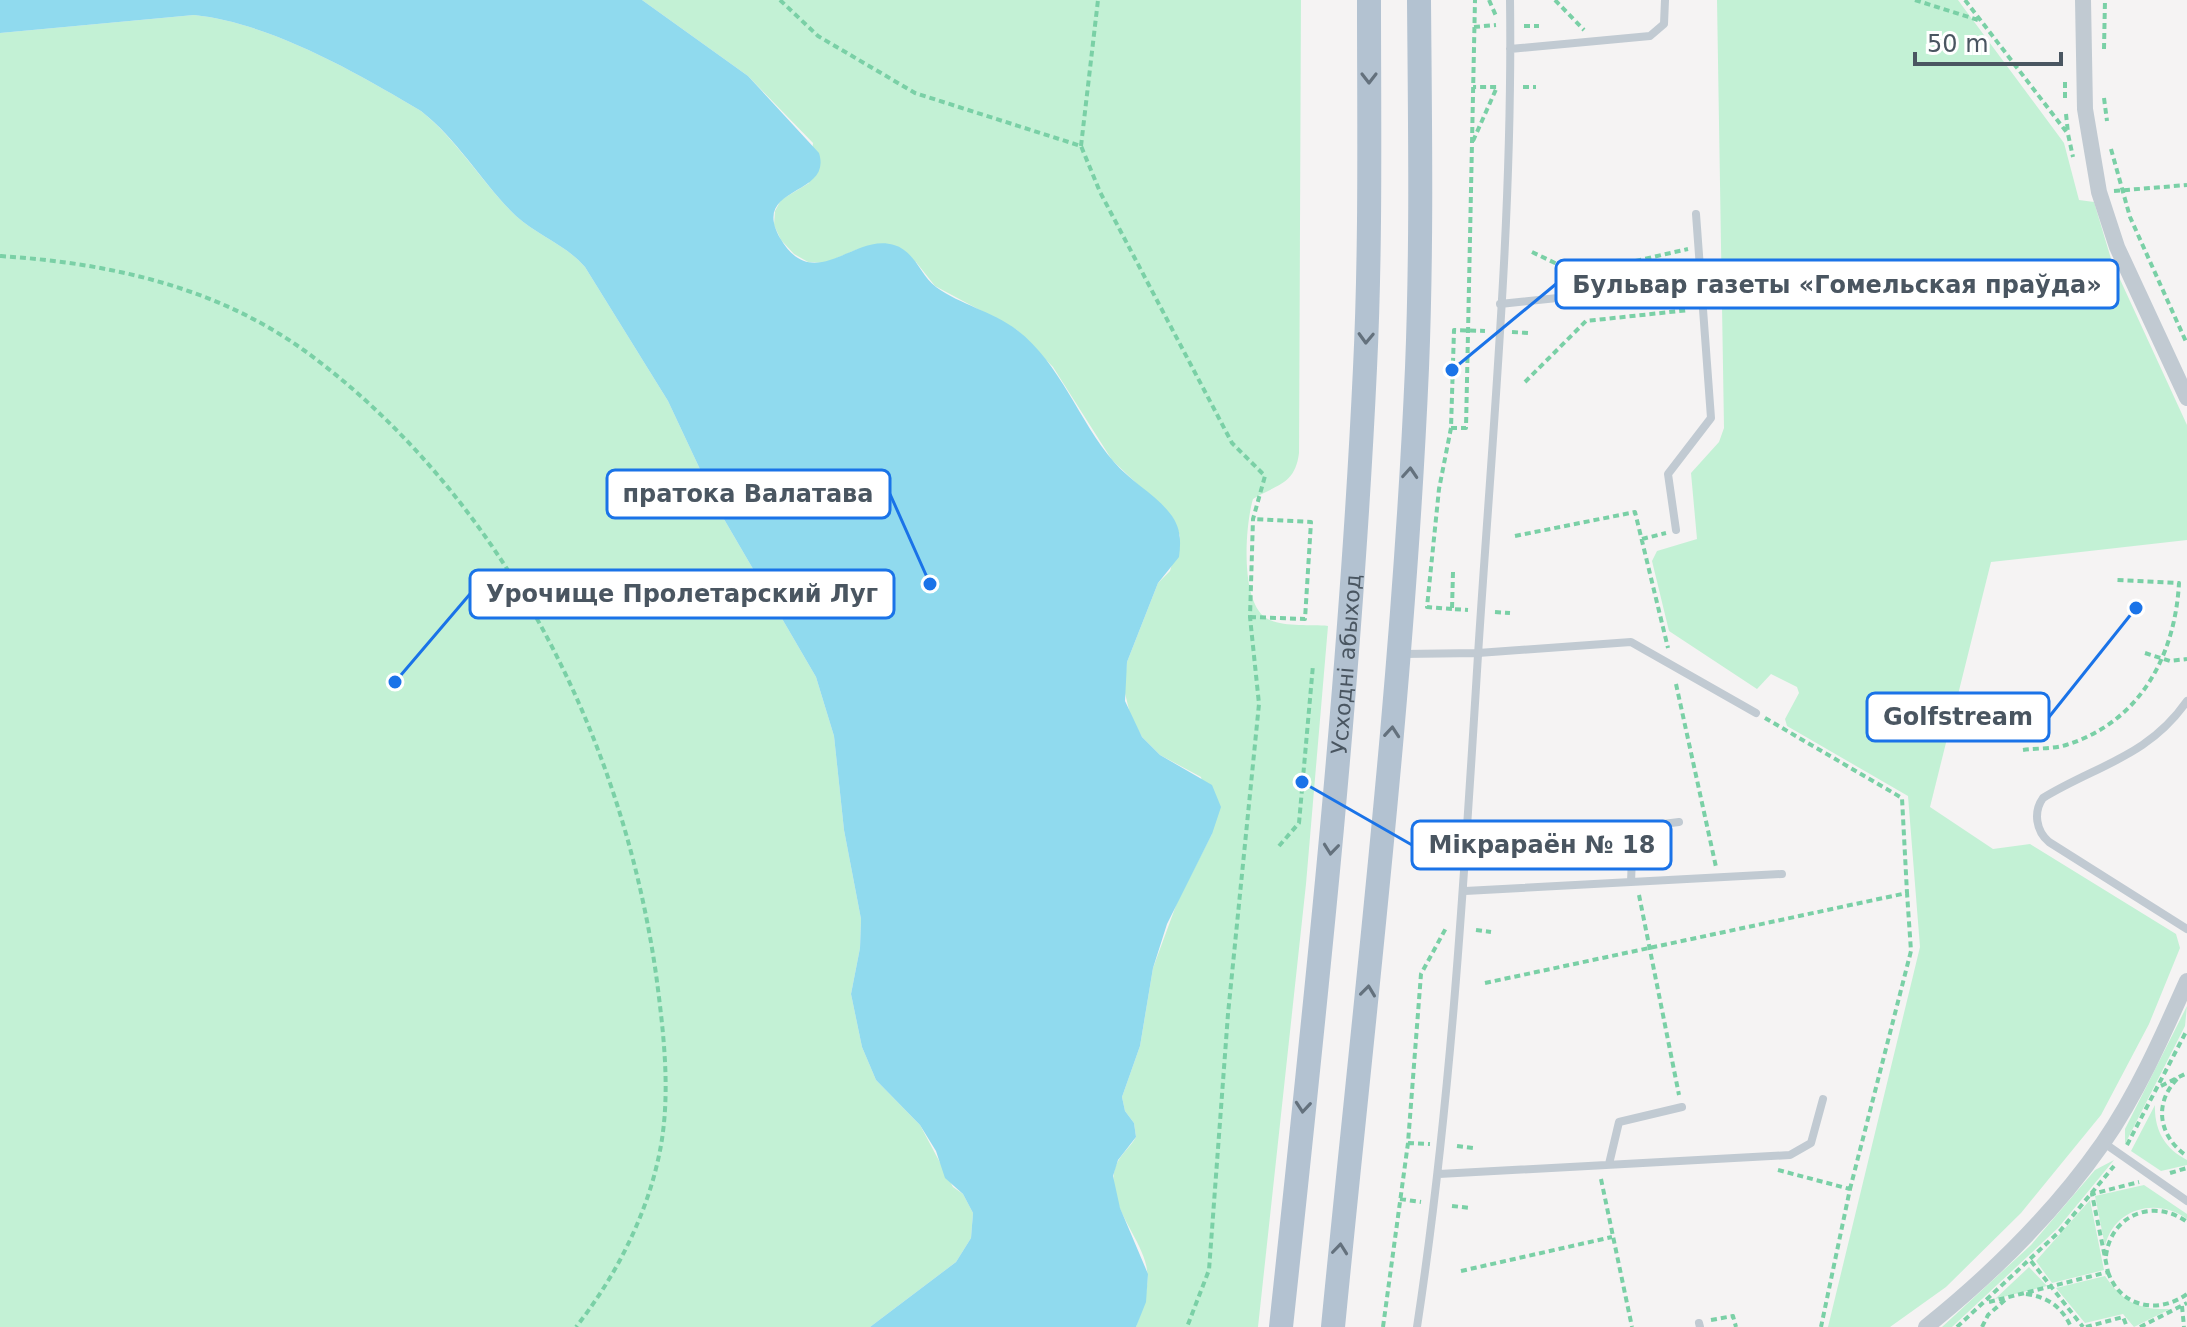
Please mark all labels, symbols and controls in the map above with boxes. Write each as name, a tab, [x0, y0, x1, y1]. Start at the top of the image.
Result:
scale bar	[1915, 16, 2061, 66]
text: 50 m	[1927, 30, 1989, 58]
one-way arrow	[1360, 72, 1378, 85]
callout: Бульвар газеты «Гомельская праўда»	[1556, 260, 2118, 308]
text: Бульвар газеты «Гомельская праўда»	[1572, 271, 2102, 299]
one-way arrow	[1358, 332, 1375, 345]
one-way arrow	[1401, 466, 1418, 479]
callout: пратока Валатава	[607, 470, 890, 518]
text: пратока Валатава	[623, 480, 873, 508]
callout: Урочище Пролетарский Луг	[470, 570, 894, 618]
street label: Усходні абыход	[1326, 573, 1365, 755]
text: Урочище Пролетарский Луг	[486, 580, 878, 608]
callout: Golfstream	[1867, 693, 2049, 741]
text: Golfstream	[1883, 703, 2033, 731]
one-way arrow	[1383, 725, 1400, 738]
callout: Мікрараён № 18	[1412, 821, 1671, 869]
text: Мікрараён № 18	[1429, 831, 1656, 859]
one-way arrow	[1322, 843, 1339, 856]
one-way arrow	[1359, 984, 1376, 997]
one-way arrow	[1295, 1101, 1312, 1114]
one-way arrow	[1332, 1242, 1349, 1255]

